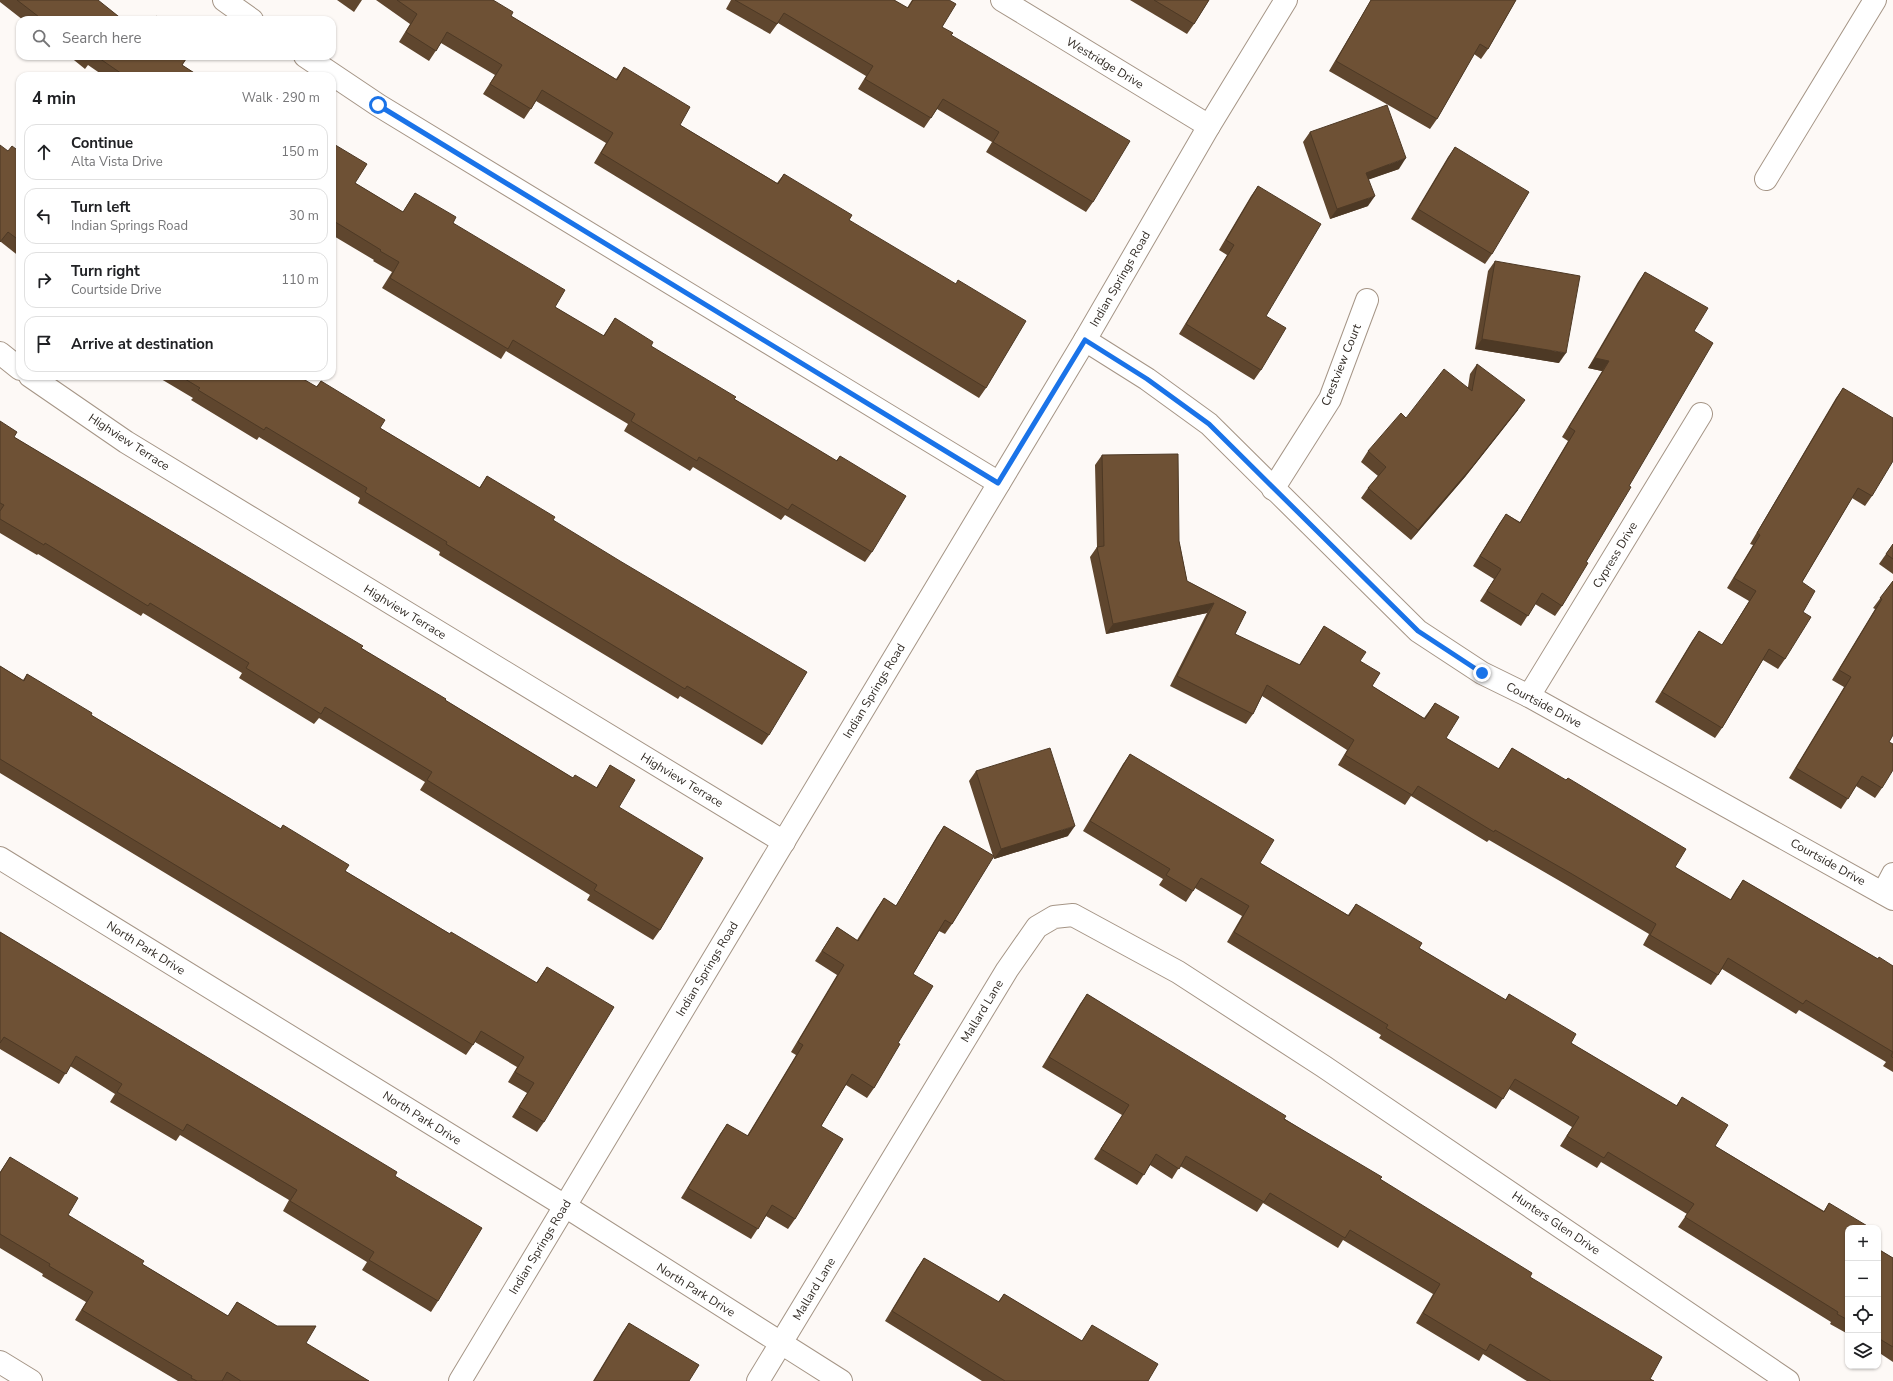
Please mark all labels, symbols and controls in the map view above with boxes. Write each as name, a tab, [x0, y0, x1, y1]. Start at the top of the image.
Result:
search box	[16, 16, 336, 60]
icon: search	[30, 27, 52, 49]
text: Search here	[62, 28, 142, 48]
street label: Westridge Drive	[1063, 34, 1147, 92]
text: 4 min	[32, 87, 76, 110]
text: Walk · 290 m	[242, 89, 320, 107]
route start	[369, 96, 387, 114]
text: Continue	[71, 133, 133, 153]
icon: ahead	[33, 141, 55, 163]
text: 150 m	[281, 143, 319, 161]
text: Alta Vista Drive	[71, 153, 163, 171]
text: Turn left	[71, 197, 130, 217]
icon: left	[33, 205, 55, 227]
text: 30 m	[289, 207, 319, 225]
text: Indian Springs Road	[71, 217, 188, 235]
street label: Indian Springs Road	[1086, 228, 1154, 330]
text: Turn right	[71, 261, 140, 281]
icon: right	[33, 269, 55, 291]
text: 110 m	[281, 271, 319, 289]
text: Courtside Drive	[71, 281, 161, 299]
street label: Crestview Court	[1317, 321, 1365, 408]
icon: arrive	[33, 333, 55, 355]
text: Arrive at destination	[71, 334, 214, 354]
street label: Highview Terrace	[85, 410, 173, 474]
street label: Cypress Drive	[1589, 519, 1641, 591]
street label: Highview Terrace	[361, 581, 449, 643]
street label: Indian Springs Road	[839, 641, 909, 741]
route end	[1473, 664, 1491, 682]
street label: Courtside Drive	[1503, 678, 1585, 732]
street label: Highview Terrace	[638, 749, 726, 811]
street label: Courtside Drive	[1788, 835, 1868, 889]
street label: North Park Drive	[104, 917, 188, 979]
street label: Indian Springs Road	[672, 919, 742, 1019]
street label: Mallard Lane	[957, 977, 1007, 1045]
street label: North Park Drive	[380, 1087, 464, 1149]
street label: Hunters Glen Drive	[1509, 1187, 1603, 1259]
street label: Indian Springs Road	[505, 1197, 575, 1297]
map controls	[1845, 1225, 1881, 1369]
button: +	[1845, 1225, 1881, 1261]
street label: Mallard Lane	[789, 1255, 839, 1323]
street label: North Park Drive	[654, 1259, 738, 1321]
button: −	[1845, 1261, 1881, 1297]
button: locate	[1845, 1297, 1881, 1333]
button: layers	[1845, 1333, 1881, 1369]

